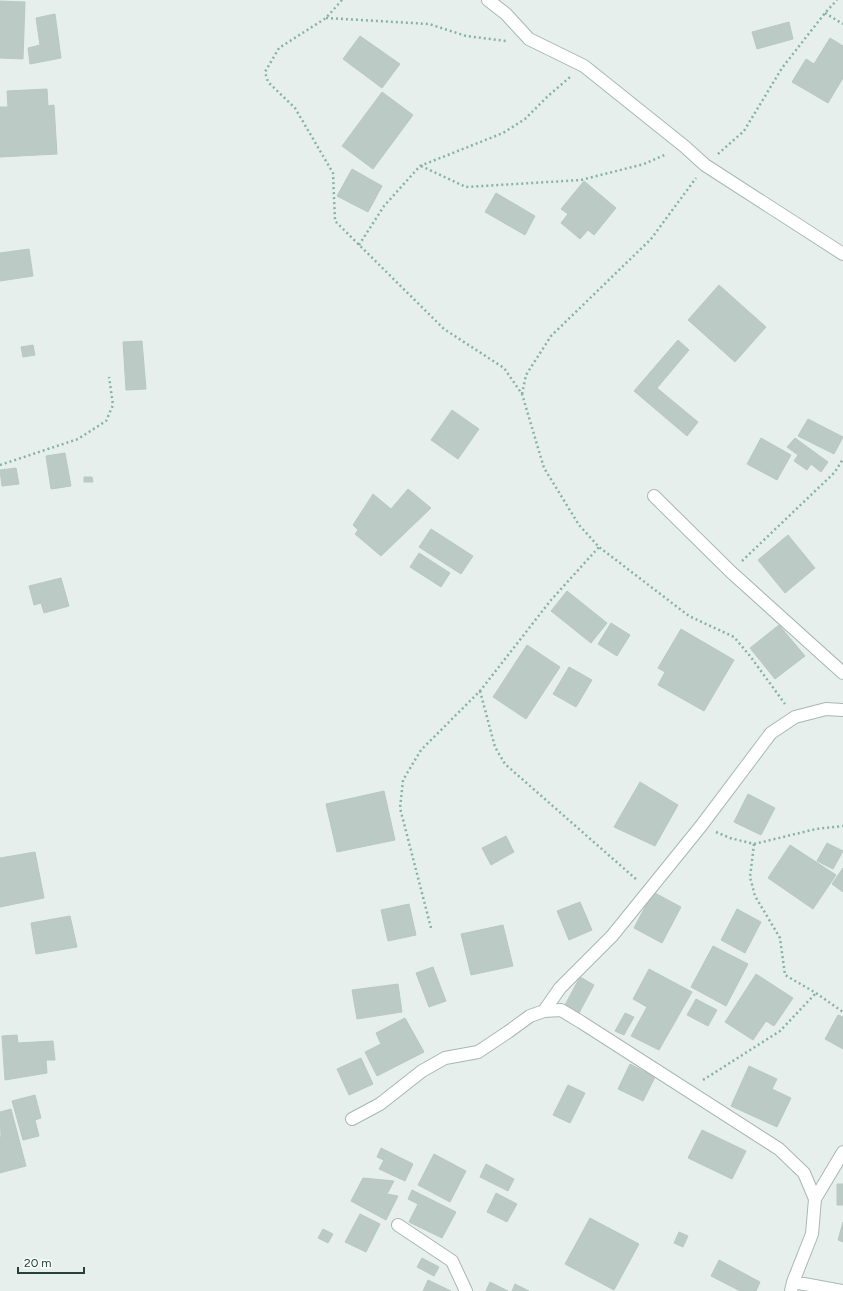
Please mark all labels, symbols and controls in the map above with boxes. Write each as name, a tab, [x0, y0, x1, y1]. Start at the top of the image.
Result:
scale bar	[18, 1249, 84, 1275]
text: 20 m	[24, 1256, 52, 1270]

